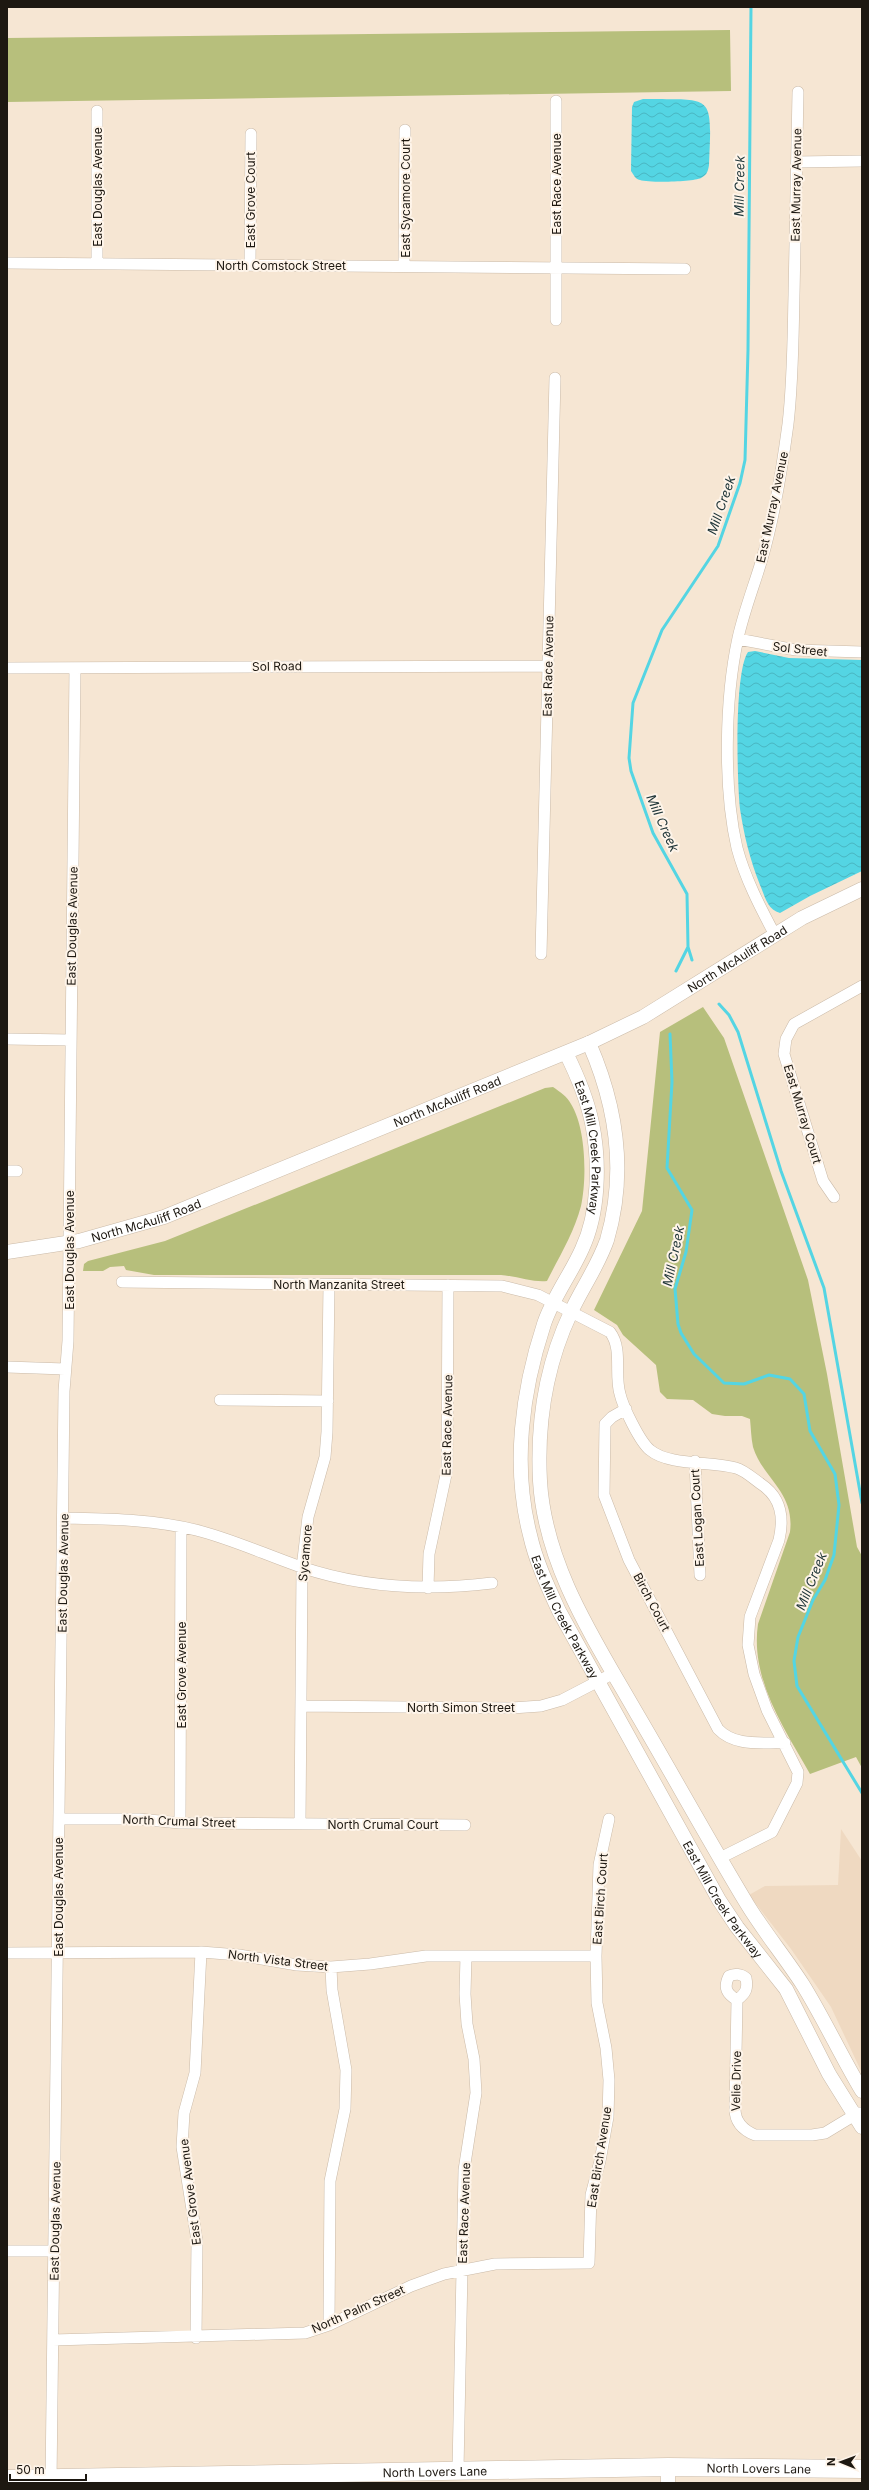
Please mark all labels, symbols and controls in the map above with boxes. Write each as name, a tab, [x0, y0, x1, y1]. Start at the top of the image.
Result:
street label: East Douglas Avenue	[90, 127, 105, 247]
street label: East Murray Avenue	[788, 128, 804, 242]
street label: East Race Avenue	[549, 133, 564, 235]
street label: East Sycamore Court	[398, 138, 413, 258]
street label: East Grove Court	[243, 152, 258, 248]
water label: Mill Creek	[730, 154, 748, 217]
street label: North Comstock Street	[216, 258, 346, 273]
street label: East Murray Avenue	[753, 450, 791, 564]
water label: Mill Creek	[703, 473, 739, 537]
street label: East Race Avenue	[540, 615, 556, 717]
street label: Sol Street	[772, 639, 828, 659]
street label: Sol Road	[252, 658, 302, 674]
water label: Mill Creek	[643, 792, 683, 855]
street label: East Douglas Avenue	[63, 866, 81, 986]
street label: North McAuliff Road	[684, 922, 790, 995]
street label: East Murray Court	[781, 1062, 825, 1166]
street label: North McAuliff Road	[391, 1072, 503, 1130]
street label: East Mill Creek Parkway	[572, 1078, 604, 1216]
street label: East Douglas Avenue	[62, 1190, 77, 1310]
street label: North McAuliff Road	[89, 1195, 203, 1245]
water label: Mill Creek	[659, 1224, 687, 1288]
street label: North Manzanita Street	[273, 1277, 405, 1292]
street label: East Race Avenue	[439, 1374, 455, 1476]
street label: East Logan Court	[687, 1469, 707, 1567]
street label: East Douglas Avenue	[54, 1513, 72, 1633]
street label: Sycamore	[295, 1524, 315, 1582]
water label: Mill Creek	[792, 1549, 830, 1612]
street label: East Mill Creek Parkway	[529, 1553, 603, 1681]
street label: Birch Court	[630, 1570, 674, 1634]
street label: East Grove Avenue	[174, 1622, 189, 1728]
street label: North Simon Street	[407, 1700, 515, 1715]
street label: North Crumal Street	[122, 1812, 236, 1830]
street label: North Crumal Court	[328, 1817, 439, 1832]
street label: East Douglas Avenue	[51, 1837, 66, 1957]
street label: East Mill Creek Parkway	[680, 1838, 766, 1961]
street label: East Birch Court	[589, 1853, 611, 1945]
street label: North Vista Street	[227, 1946, 329, 1974]
street label: Velie Drive	[728, 2051, 744, 2111]
street label: East Birch Avenue	[584, 2105, 614, 2209]
street label: East Grove Avenue	[176, 2138, 204, 2246]
street label: East Douglas Avenue	[46, 2161, 64, 2281]
street label: East Race Avenue	[455, 2162, 473, 2264]
street label: North Palm Street	[309, 2282, 407, 2336]
north arrow	[821, 2442, 861, 2482]
scale bar	[10, 2456, 86, 2482]
text: N	[824, 2458, 838, 2466]
street label: North Lovers Lane	[707, 2460, 811, 2476]
text: 50 m	[16, 2462, 45, 2477]
street label: North Lovers Lane	[383, 2463, 487, 2480]

